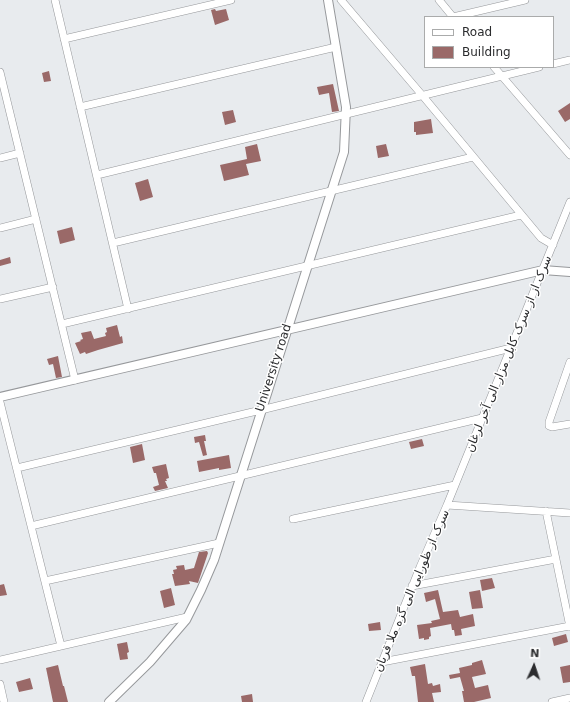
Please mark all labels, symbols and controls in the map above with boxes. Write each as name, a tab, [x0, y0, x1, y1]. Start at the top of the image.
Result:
legend	[424, 16, 554, 68]
text: Road	[462, 25, 492, 39]
text: Building	[462, 45, 511, 59]
street label: سرک از از سرک کابل مزار الی آخر لرغان	[463, 254, 555, 454]
street label: University road	[253, 322, 295, 414]
street label: سرک از ظورایی الی گزه ملا قربان	[371, 508, 453, 674]
north arrow	[514, 646, 554, 686]
text: N	[530, 647, 540, 660]

